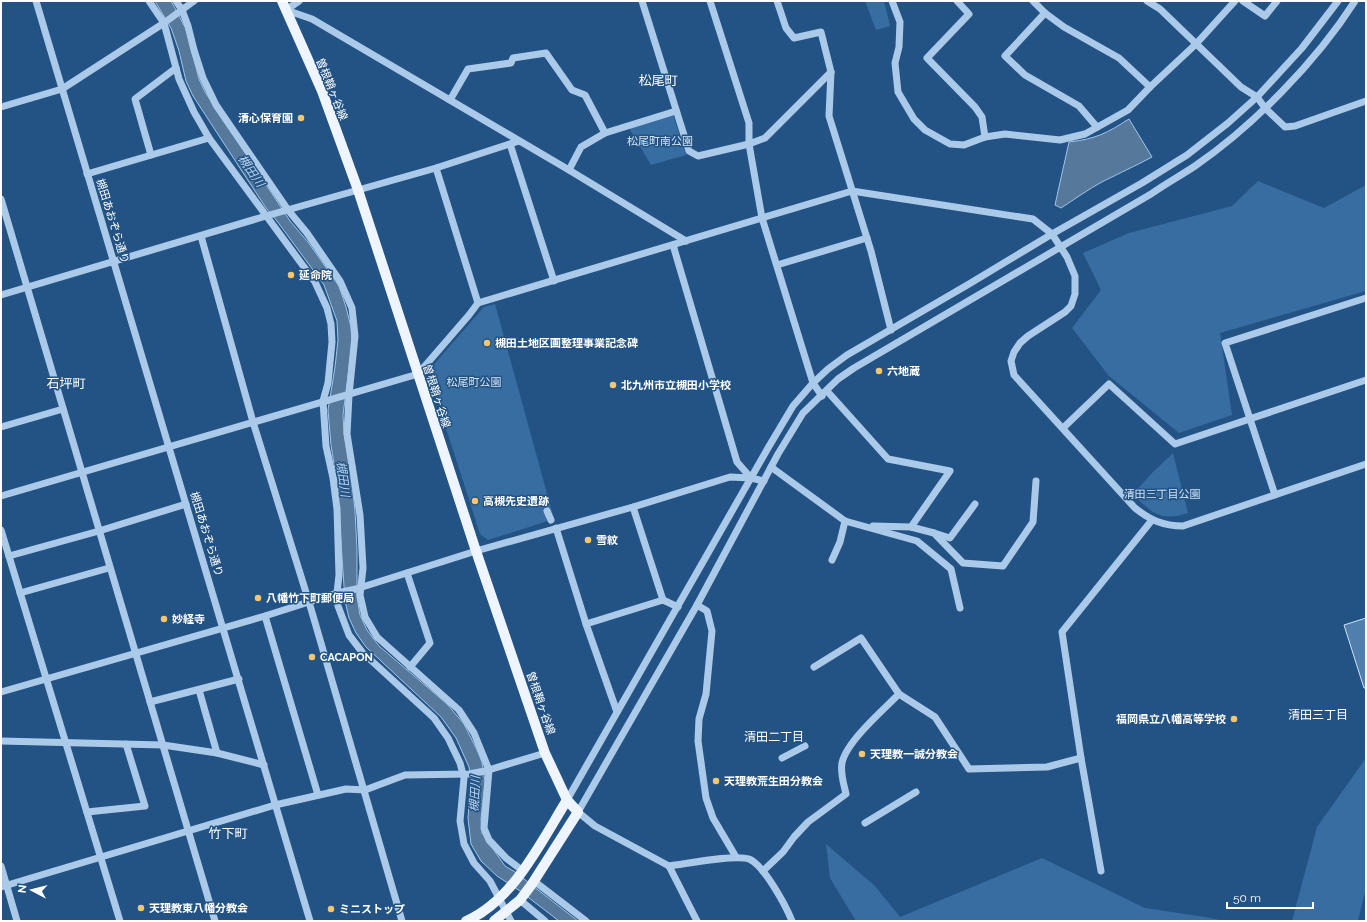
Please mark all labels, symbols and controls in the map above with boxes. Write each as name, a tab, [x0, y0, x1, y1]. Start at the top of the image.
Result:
street label: 曽根鞘ヶ谷線	[313, 56, 350, 122]
district label: 松尾町	[638, 73, 678, 88]
place label: 清心保育園	[238, 112, 293, 125]
marker: 清心保育園	[296, 113, 306, 123]
park label: 松尾町南公園	[627, 135, 693, 148]
water label: 槻田川	[235, 152, 268, 191]
street label: 槻田あおぞら通り	[93, 177, 132, 265]
place label: 延命院	[299, 269, 332, 282]
marker: 延命院	[286, 270, 296, 280]
place label: 槻田土地区画整理事業記念碑	[495, 337, 638, 350]
marker: 槻田土地区画整理事業記念碑	[482, 338, 492, 348]
street label: 曽根鞘ヶ谷線	[420, 363, 453, 430]
place label: 六地蔵	[887, 365, 920, 378]
marker: 六地蔵	[874, 366, 884, 376]
district label: 石坪町	[46, 376, 86, 391]
park label: 松尾町公園	[447, 376, 502, 389]
place label: 北九州市立槻田小学校	[621, 379, 731, 392]
marker: 北九州市立槻田小学校	[608, 380, 618, 390]
water label: 槻田川	[334, 460, 353, 500]
park label: 清田三丁目公園	[1124, 488, 1201, 501]
street label: 槻田あおぞら通り	[187, 490, 226, 578]
place label: 高槻先史遺跡	[483, 495, 549, 508]
marker: 高槻先史遺跡	[470, 496, 480, 506]
place label: 雪紋	[596, 534, 618, 547]
marker: 雪紋	[583, 535, 593, 545]
place label: 八幡竹下町郵便局	[266, 592, 354, 605]
marker: 八幡竹下町郵便局	[253, 593, 263, 603]
place label: 妙経寺	[172, 613, 205, 626]
marker: 妙経寺	[159, 614, 169, 624]
place label: CACAPON	[320, 651, 373, 664]
marker: CACAPON	[307, 652, 317, 662]
street label: 曽根鞘ヶ谷線	[524, 670, 557, 736]
district label: 清田三丁目	[1288, 708, 1348, 722]
place label: 福岡県立八幡高等学校	[1116, 713, 1226, 726]
marker: 福岡県立八幡高等学校	[1229, 714, 1239, 724]
district label: 清田二丁目	[744, 730, 804, 744]
place label: 天理教一誠分教会	[870, 748, 958, 761]
marker: 天理教一誠分教会	[857, 749, 867, 759]
water label: 槻田川	[467, 774, 483, 812]
place label: 天理教荒生田分教会	[724, 775, 823, 788]
marker: 天理教荒生田分教会	[711, 776, 721, 786]
district label: 竹下町	[208, 826, 248, 841]
north arrow	[12, 870, 52, 910]
text: N	[16, 884, 30, 894]
scale bar	[1227, 884, 1313, 910]
text: 50 m	[1233, 891, 1261, 905]
place label: 天理教東八幡分教会	[149, 902, 248, 915]
marker: 天理教東八幡分教会	[136, 903, 146, 913]
place label: ミニストップ	[339, 903, 405, 916]
marker: ミニストップ	[326, 904, 336, 914]

